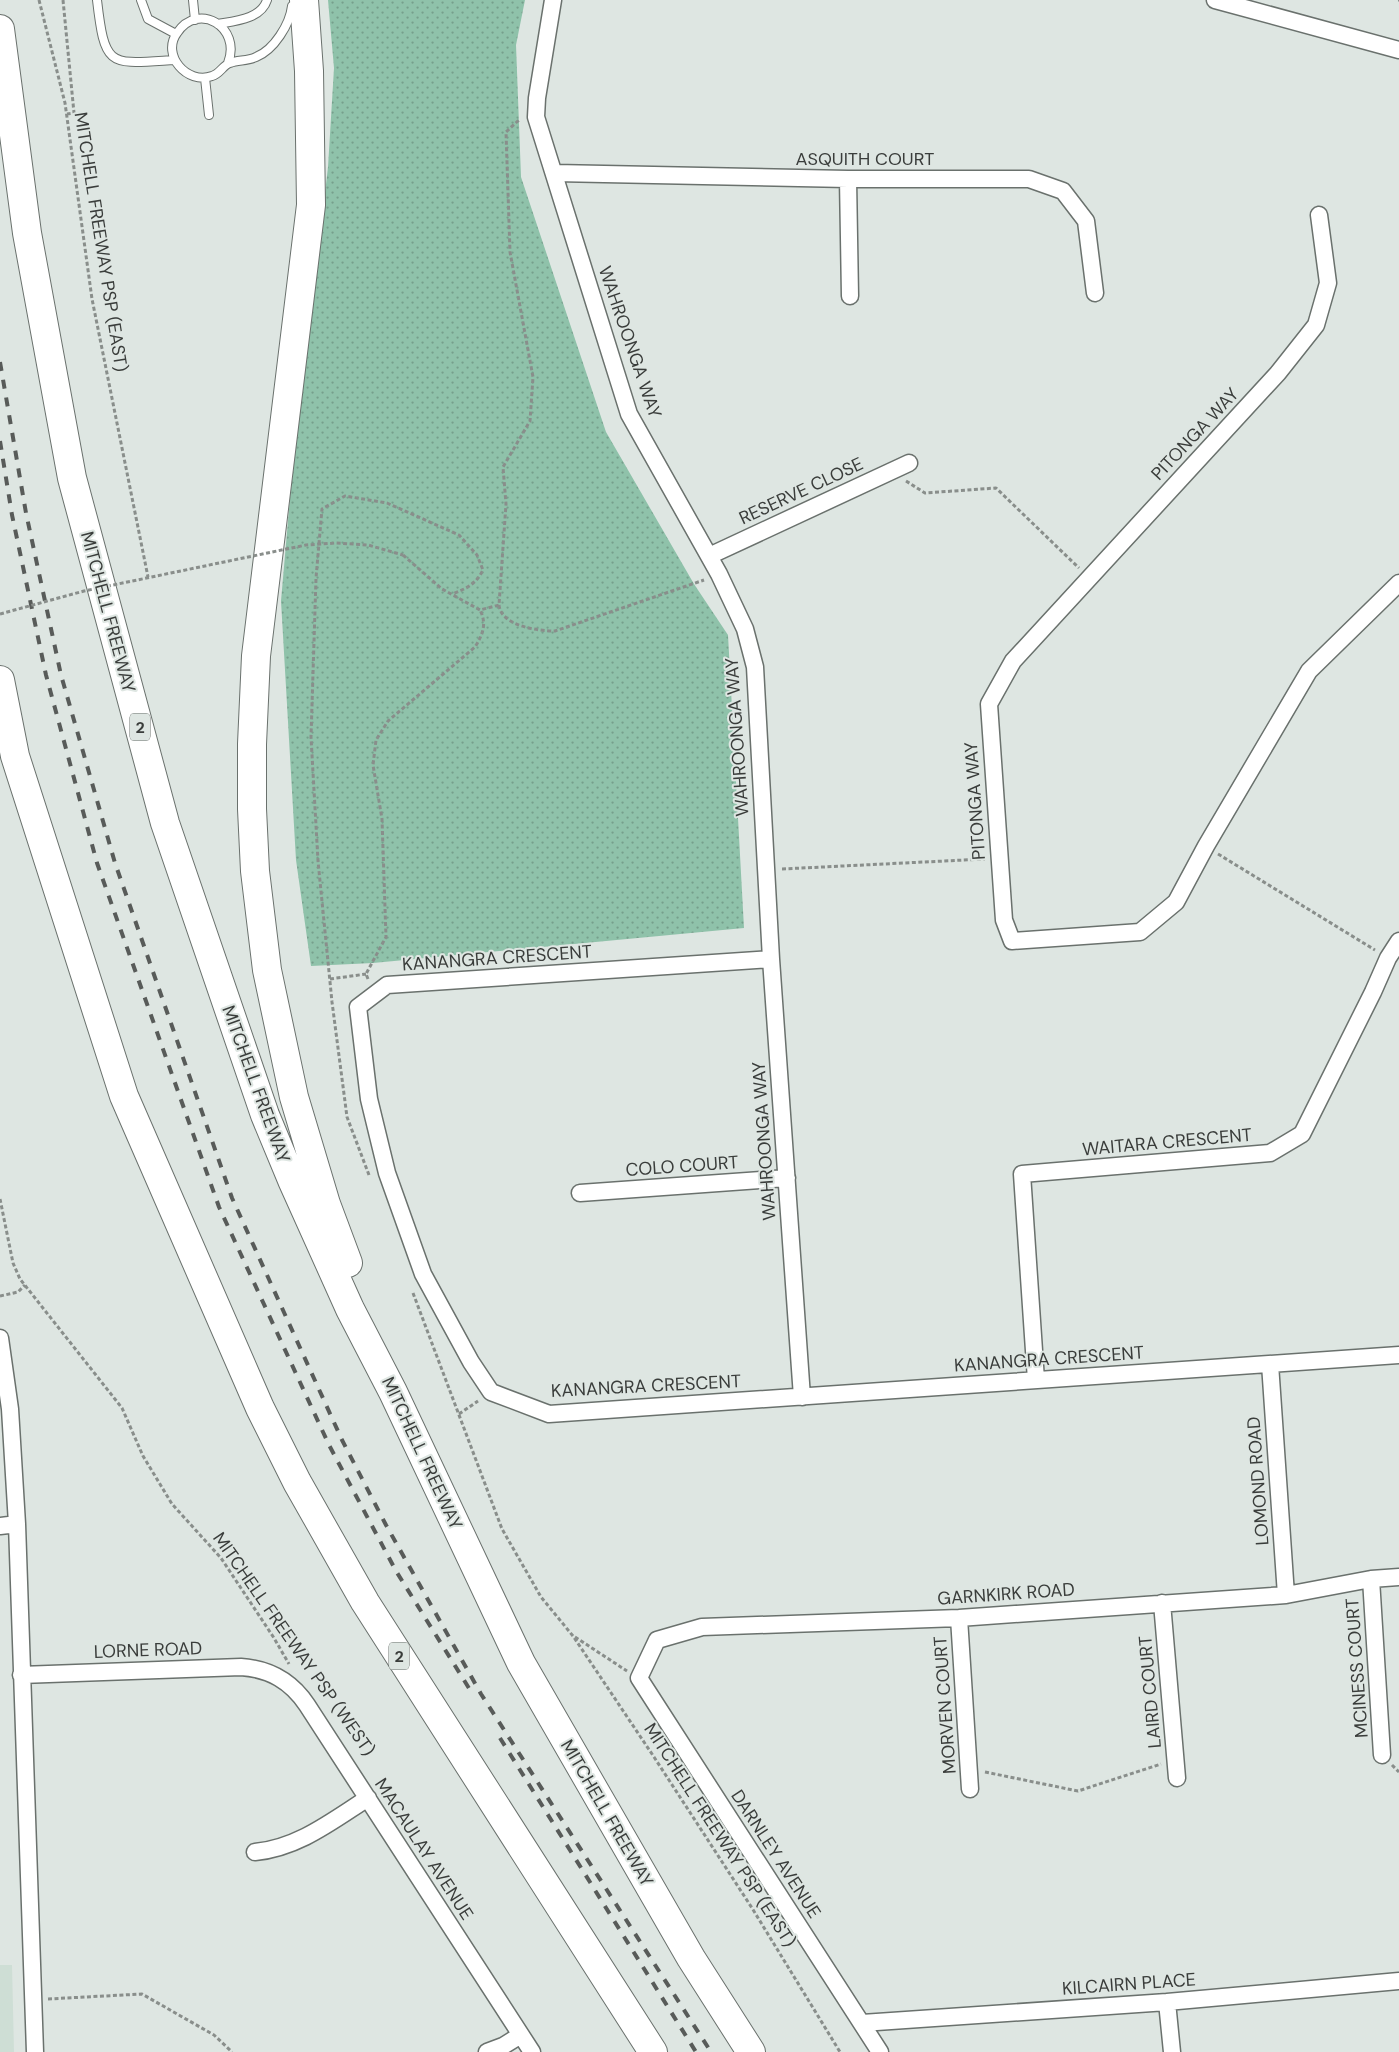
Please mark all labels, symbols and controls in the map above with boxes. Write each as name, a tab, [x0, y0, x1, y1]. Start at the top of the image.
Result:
street label: MITCHELL FREEWAY PSP (EAST)	[69, 110, 133, 374]
street label: ASQUITH COURT	[796, 147, 934, 171]
street label: WAHROONGA WAY	[593, 263, 667, 422]
street label: PITONGA WAY	[1146, 382, 1244, 485]
street label: RESERVE CLOSE	[735, 452, 867, 530]
street label: MITCHELL FREEWAY	[75, 529, 141, 696]
street label: WAHROONGA WAY	[719, 656, 755, 817]
road number: 2	[130, 714, 150, 740]
street label: PITONGA WAY	[959, 741, 991, 861]
street label: KANANGRA CRESCENT	[401, 939, 593, 977]
street label: MITCHELL FREEWAY	[216, 1002, 296, 1167]
street label: WAHROONGA WAY	[746, 1060, 782, 1221]
street label: WAITARA CRESCENT	[1081, 1123, 1253, 1161]
street label: COLO COURT	[625, 1150, 739, 1182]
street label: KANANGRA CRESCENT	[953, 1340, 1145, 1378]
street label: KANANGRA CRESCENT	[550, 1369, 742, 1403]
street label: MITCHELL FREEWAY	[376, 1373, 468, 1534]
street label: LOMOND ROAD	[1242, 1416, 1274, 1546]
street label: MITCHELL FREEWAY PSP (WEST)	[207, 1527, 381, 1761]
street label: GARNKIRK ROAD	[937, 1577, 1075, 1611]
street label: MCINESS COURT	[1340, 1597, 1374, 1739]
street label: MORVEN COURT	[928, 1635, 962, 1775]
street label: LAIRD COURT	[1133, 1635, 1167, 1749]
street label: LORNE ROAD	[93, 1636, 203, 1664]
road number: 2	[389, 1642, 409, 1670]
street label: MITCHELL FREEWAY PSP (EAST)	[638, 1718, 802, 1952]
street label: MITCHELL FREEWAY	[555, 1735, 659, 1891]
street label: MACAULAY AVENUE	[369, 1774, 479, 1924]
street label: DARNLEY AVENUE	[726, 1785, 826, 1923]
street label: KILCAIRN PLACE	[1061, 1967, 1197, 2001]

